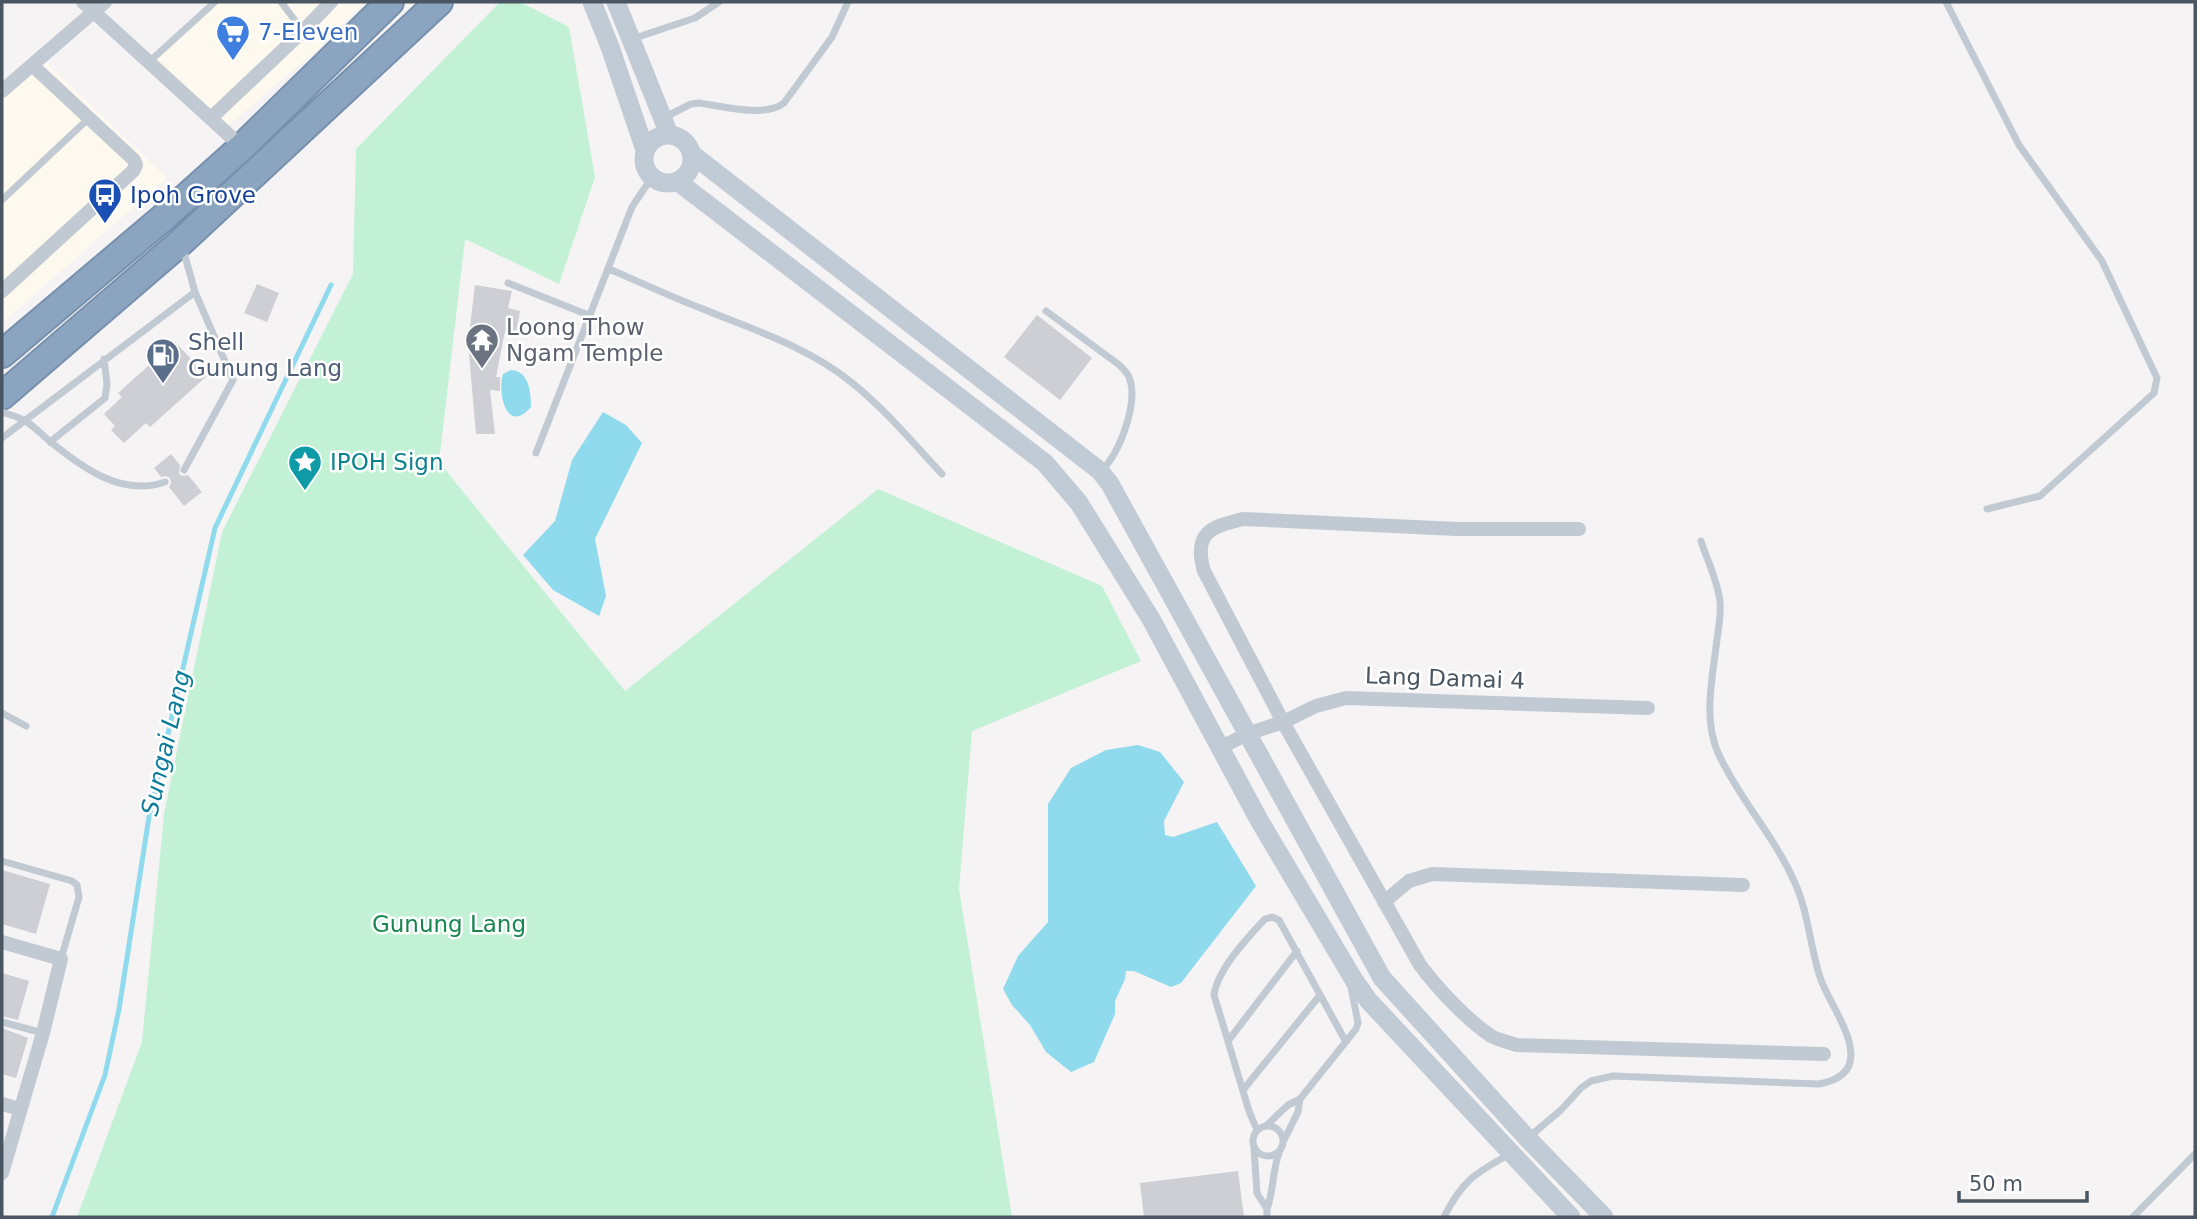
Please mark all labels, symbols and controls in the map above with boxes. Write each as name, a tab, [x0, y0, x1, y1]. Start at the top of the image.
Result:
supermarket icon: 7-Eleven	[214, 13, 252, 62]
place label: 7-Eleven	[258, 19, 358, 45]
bus stop icon: Ipoh Grove	[86, 176, 124, 225]
place label: Ipoh Grove	[130, 182, 256, 208]
place label: Loong Thow Ngam Temple	[506, 314, 663, 366]
temple icon: Loong Thow Ngam Temple	[463, 321, 501, 370]
place label: Shell Gunung Lang	[188, 329, 342, 381]
fuel station icon: Shell Gunung Lang	[144, 336, 182, 385]
place icon: IPOH Sign	[286, 443, 324, 492]
place label: IPOH Sign	[330, 449, 444, 475]
street label: Lang Damai 4	[1365, 662, 1525, 694]
water label: Sungai Lang	[136, 668, 196, 818]
park label: Gunung Lang	[372, 911, 526, 937]
scale bar	[1959, 1160, 2087, 1204]
text: 50 m	[1969, 1172, 2023, 1196]

